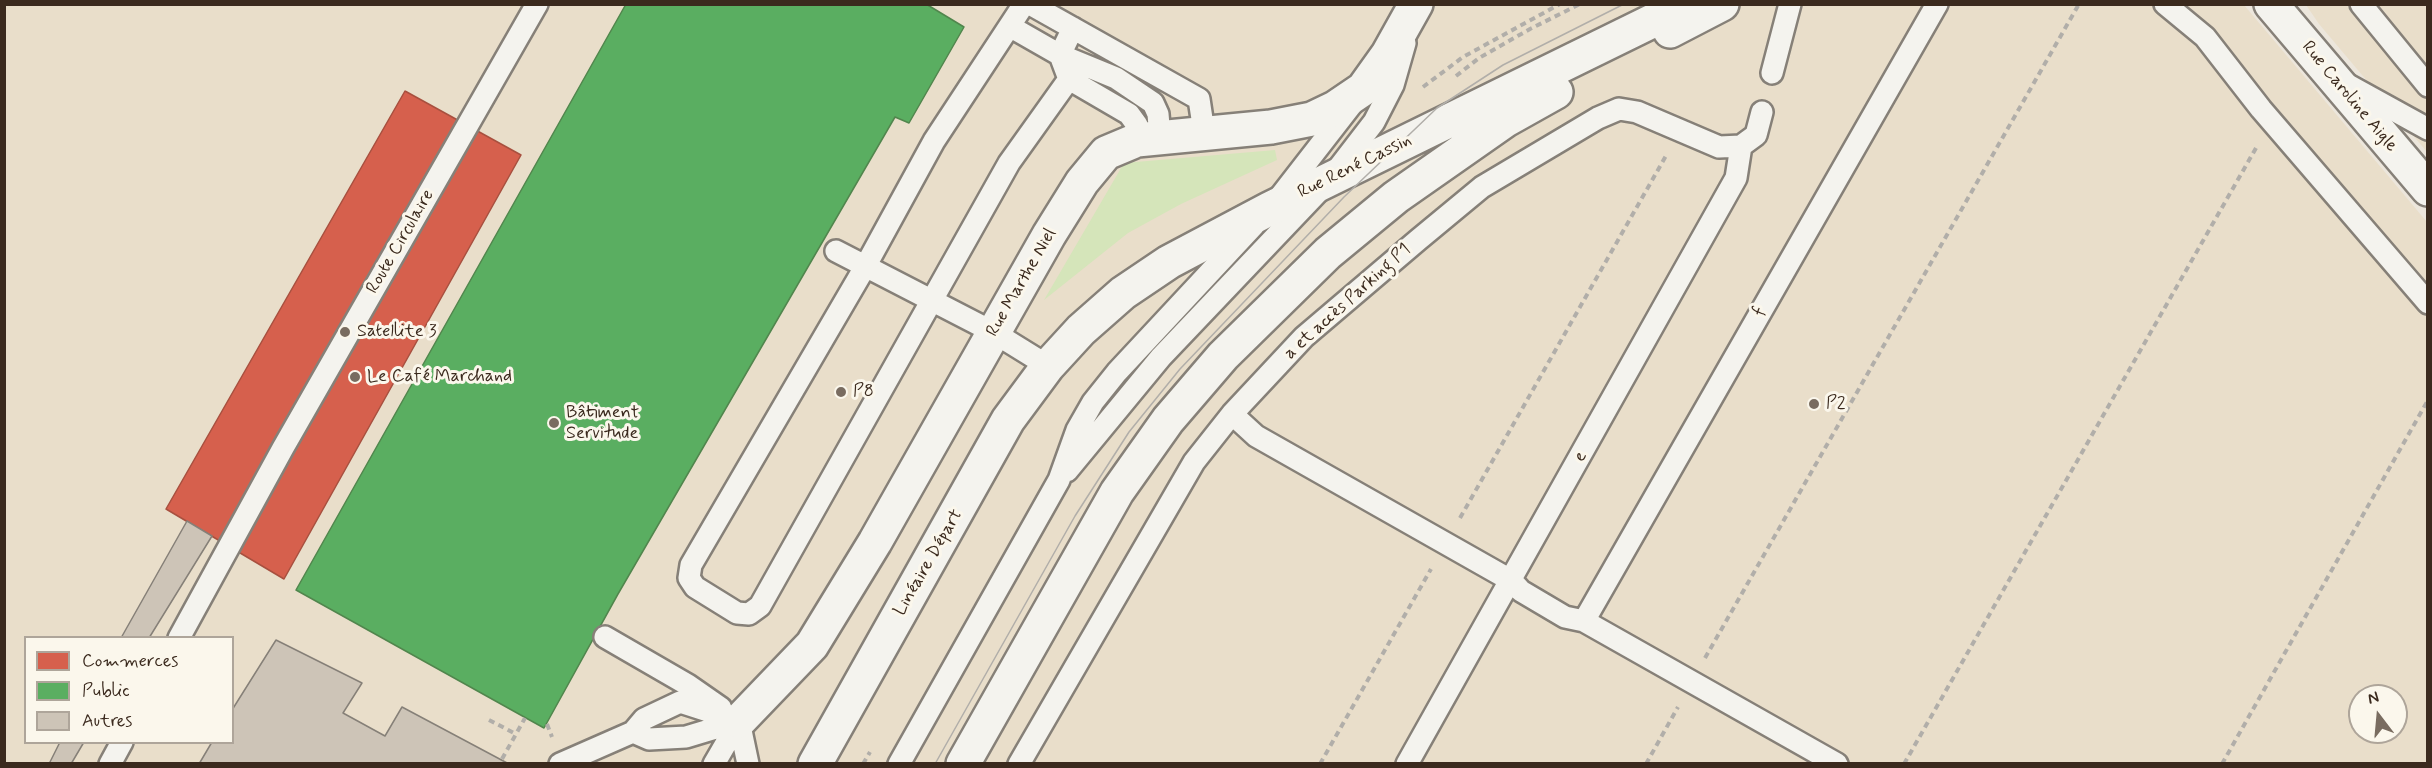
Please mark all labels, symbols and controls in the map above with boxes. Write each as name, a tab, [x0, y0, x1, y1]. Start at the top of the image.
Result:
street label: Rue Caroline Aigle	[2296, 37, 2402, 157]
street label: Rue René Cassin	[1295, 130, 1415, 204]
street label: Route Circulaire	[362, 186, 440, 298]
street label: Rue Marthe Niel	[982, 225, 1062, 341]
street label: a et accès Parking P1	[1280, 240, 1416, 364]
street label: f	[1749, 303, 1771, 321]
place label: Satellite 3	[357, 321, 437, 343]
marker: Satellite 3	[338, 325, 352, 339]
place label: Le Café Marchand	[367, 366, 512, 388]
marker: Le Café Marchand	[348, 370, 362, 384]
place label: P8	[853, 381, 874, 403]
marker: P8	[834, 385, 848, 399]
place label: P2	[1826, 393, 1846, 415]
marker: P2	[1807, 397, 1821, 411]
place label: Bâtiment Servitude	[566, 402, 639, 444]
marker: Bâtiment Servitude	[547, 416, 561, 430]
street label: e	[1569, 448, 1593, 466]
street label: Linéaire Départ	[890, 506, 968, 620]
legend	[24, 636, 234, 744]
text: Commerces	[82, 649, 178, 673]
text: Public	[82, 679, 130, 703]
north arrow	[2348, 684, 2408, 744]
text: N	[2365, 687, 2381, 710]
text: Autres	[82, 709, 132, 733]

